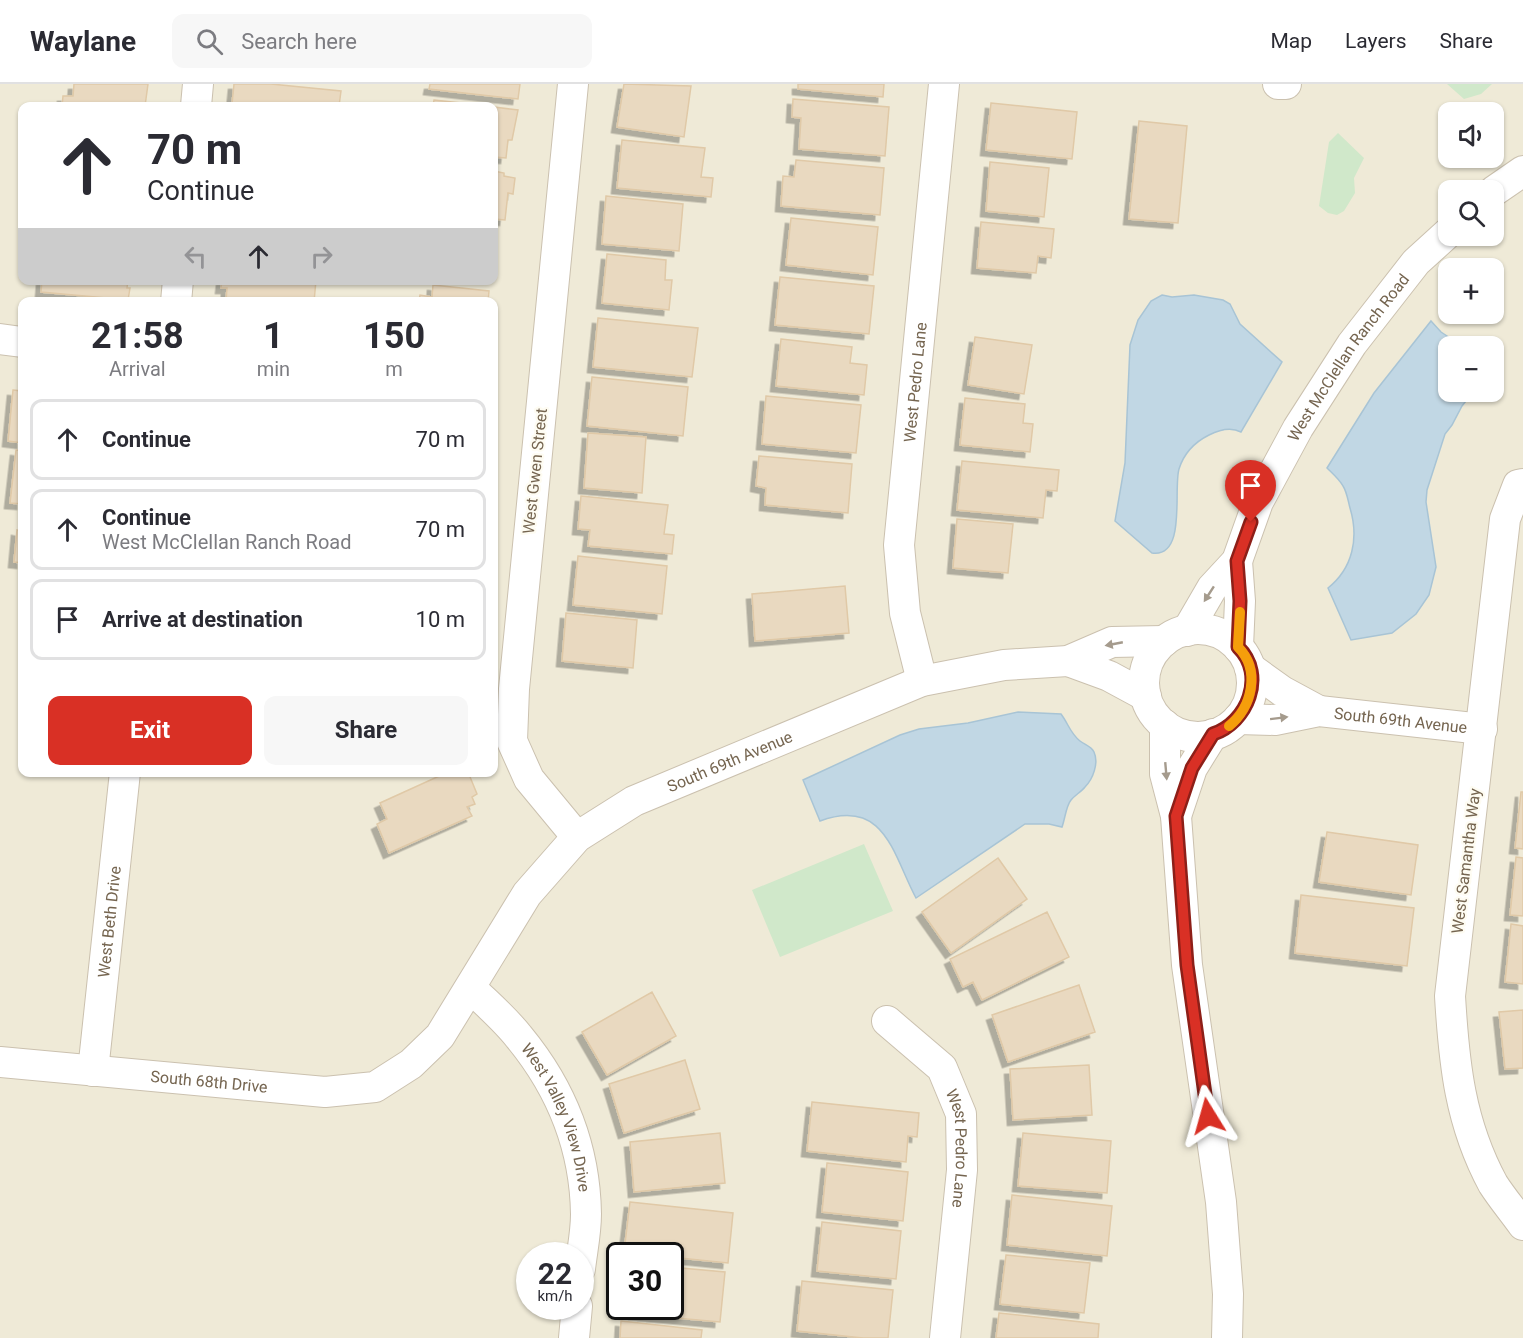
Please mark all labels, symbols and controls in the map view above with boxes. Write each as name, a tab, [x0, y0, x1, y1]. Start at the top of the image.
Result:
search box	[172, 14, 592, 68]
text: Waylane	[30, 25, 136, 58]
icon: search	[193, 25, 226, 58]
text: Search here	[241, 29, 357, 54]
text: Map	[1270, 29, 1312, 53]
text: Layers	[1345, 29, 1406, 53]
text: Share	[1439, 29, 1493, 53]
map controls	[1438, 102, 1504, 402]
button: sound	[1438, 102, 1504, 168]
text: 70 m	[147, 125, 242, 174]
icon: ahead	[48, 126, 126, 204]
text: Continue	[147, 175, 254, 207]
button: search	[1438, 180, 1504, 246]
icon: left	[179, 240, 212, 273]
icon: ahead	[242, 240, 275, 273]
icon: right	[305, 240, 338, 273]
button: +	[1438, 258, 1504, 324]
street label: West McClellan Ranch Road	[1283, 270, 1413, 444]
text: 21:58	[91, 315, 184, 357]
text: 1	[263, 315, 284, 357]
text: 150	[363, 315, 425, 357]
street label: West Pedro Lane	[900, 321, 930, 443]
button: −	[1438, 336, 1504, 402]
text: Arrival	[109, 357, 166, 381]
text: min	[257, 357, 290, 381]
text: m	[385, 357, 403, 381]
street label: West Gwen Street	[519, 407, 551, 535]
icon: ahead	[51, 423, 84, 456]
text: Continue	[102, 427, 191, 452]
text: 70 m	[416, 427, 465, 452]
pin	[1225, 460, 1276, 522]
icon: arrive	[1234, 469, 1267, 502]
text: Continue	[102, 505, 191, 530]
icon: ahead	[51, 513, 84, 546]
text: 70 m	[416, 517, 465, 542]
text: West McClellan Ranch Road	[102, 530, 351, 554]
one-way arrow	[1204, 586, 1215, 602]
icon: arrive	[51, 603, 84, 636]
text: Arrive at destination	[102, 607, 303, 632]
text: 10 m	[416, 607, 465, 632]
one-way arrow	[1104, 640, 1123, 649]
button: Exit	[48, 696, 252, 765]
button: Share	[264, 696, 468, 765]
street label: South 69th Avenue	[1333, 703, 1468, 737]
one-way arrow	[1269, 714, 1288, 723]
street label: South 69th Avenue	[664, 727, 795, 796]
one-way arrow	[1161, 762, 1171, 781]
street label: West Samantha Way	[1448, 787, 1484, 935]
street label: West Beth Drive	[94, 865, 124, 979]
street label: West Valley View Drive	[518, 1039, 594, 1193]
street label: South 68th Drive	[150, 1066, 268, 1096]
position arrow	[1176, 1084, 1240, 1148]
street label: West Pedro Lane	[942, 1086, 972, 1209]
speed limit sign: 30	[606, 1242, 684, 1320]
text: 22	[538, 1256, 572, 1291]
text: km/h	[537, 1287, 573, 1305]

